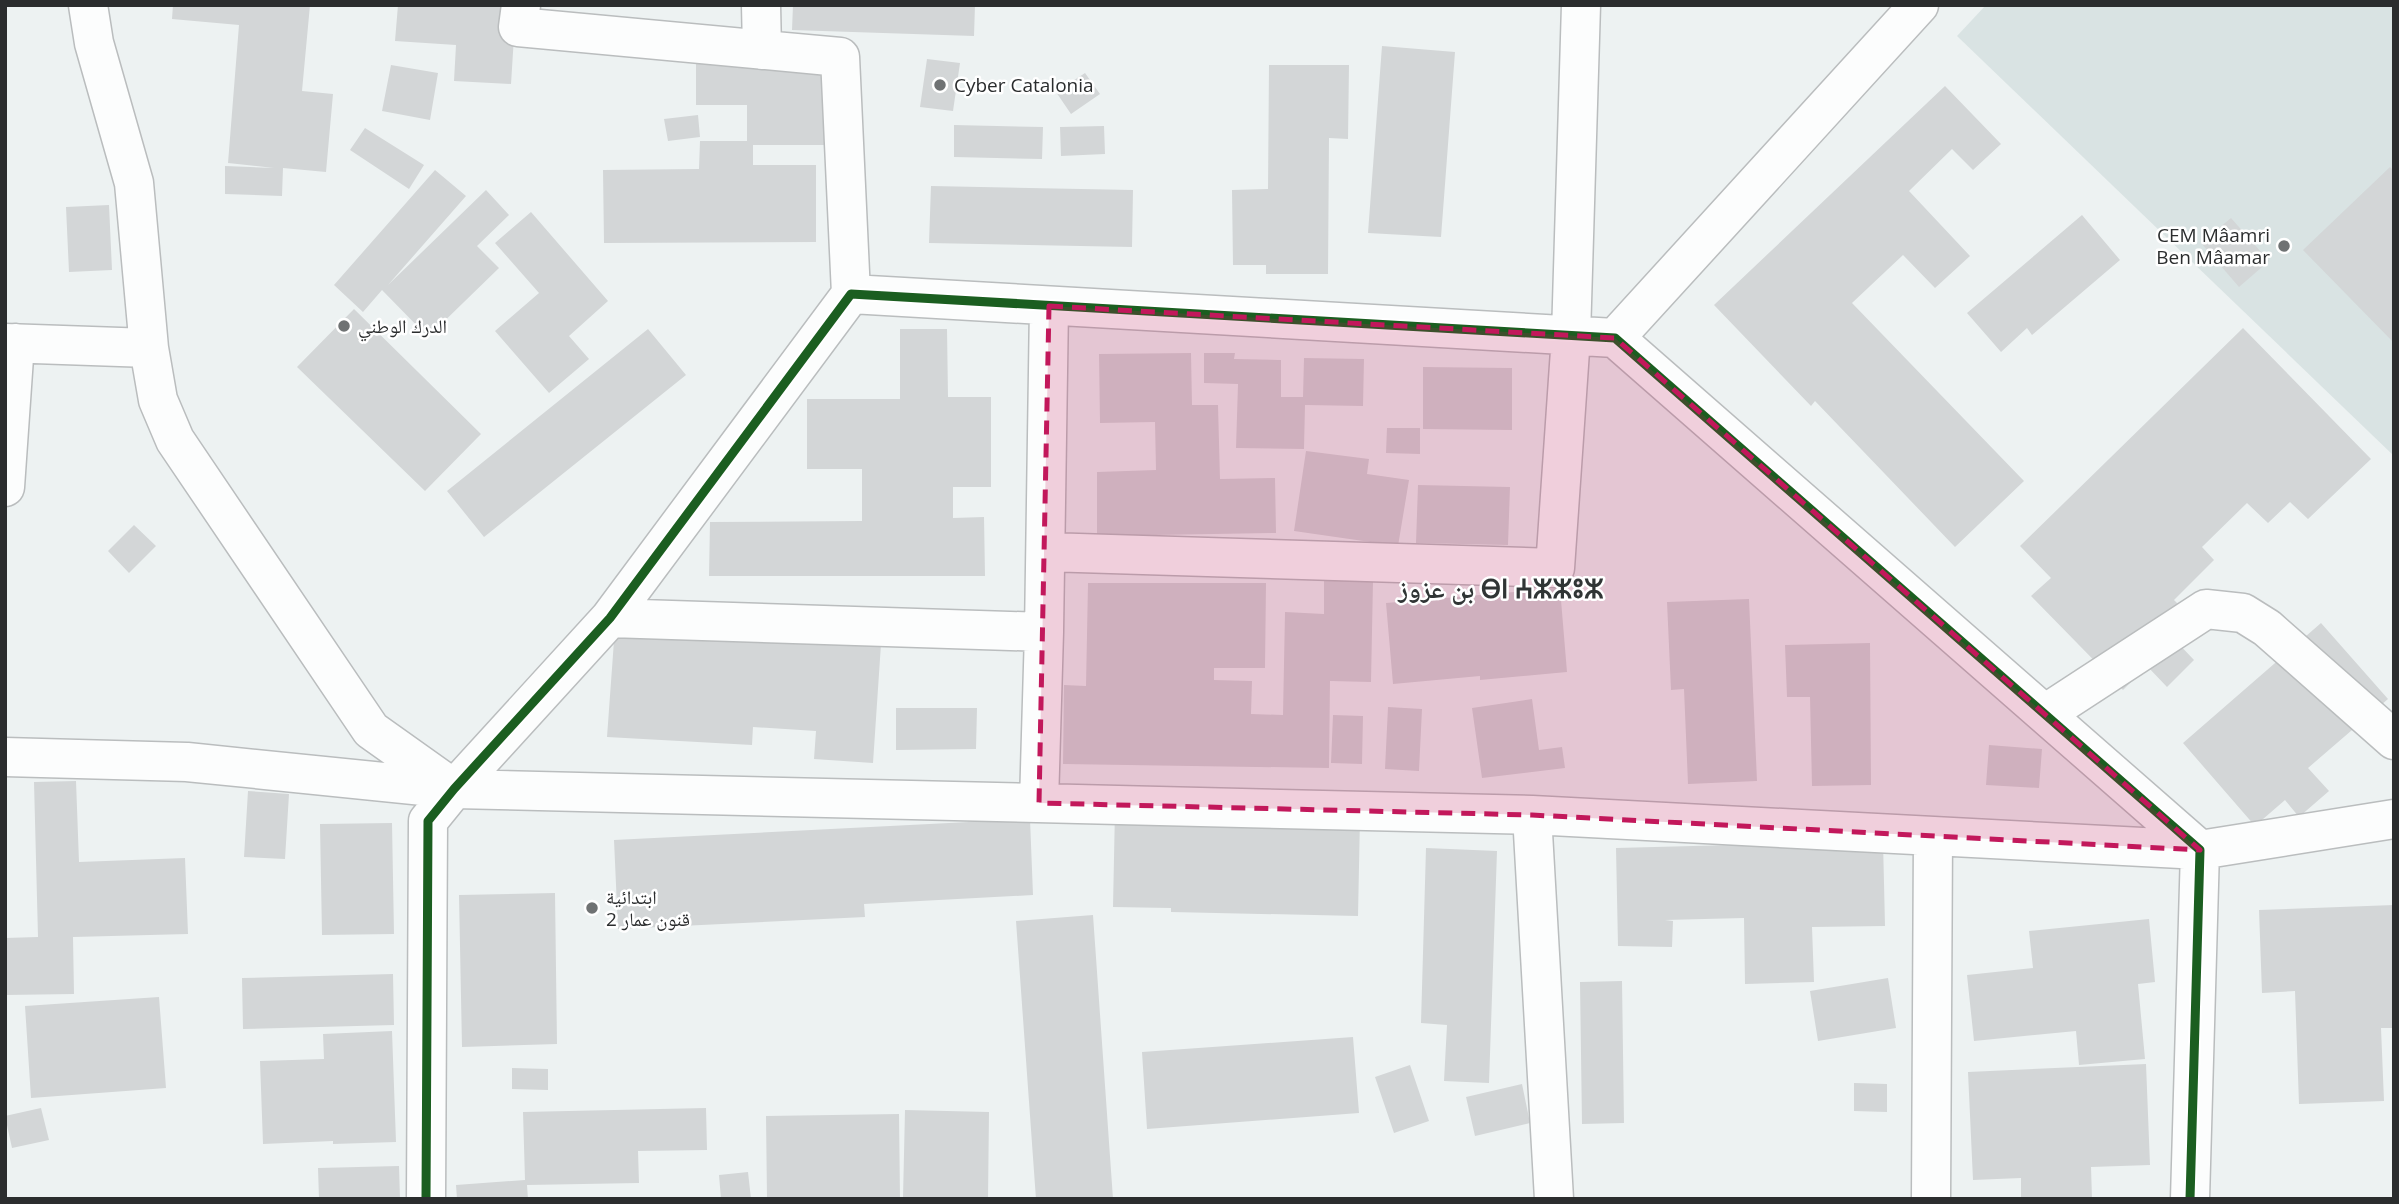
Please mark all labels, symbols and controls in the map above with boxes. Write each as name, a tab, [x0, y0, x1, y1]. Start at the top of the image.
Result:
place label: Cyber Catalonia	[954, 72, 1094, 98]
marker: Cyber Catalonia	[932, 77, 948, 93]
place label: CEM Mâamri Ben Mâamar	[2156, 222, 2270, 270]
marker: CEM Mâamri Ben Mâamar	[2276, 238, 2292, 254]
place label: الدرك الوطني	[358, 313, 447, 342]
marker: الدرك الوطني	[336, 318, 352, 334]
district label: بن عزوز ⴱⵏ ⵄⵣⵣⵓⵣ	[1397, 570, 1604, 606]
place label: ابتدائية قنون عمار 2	[606, 884, 690, 932]
marker: ابتدائية قنون عمار 2	[584, 900, 600, 916]

